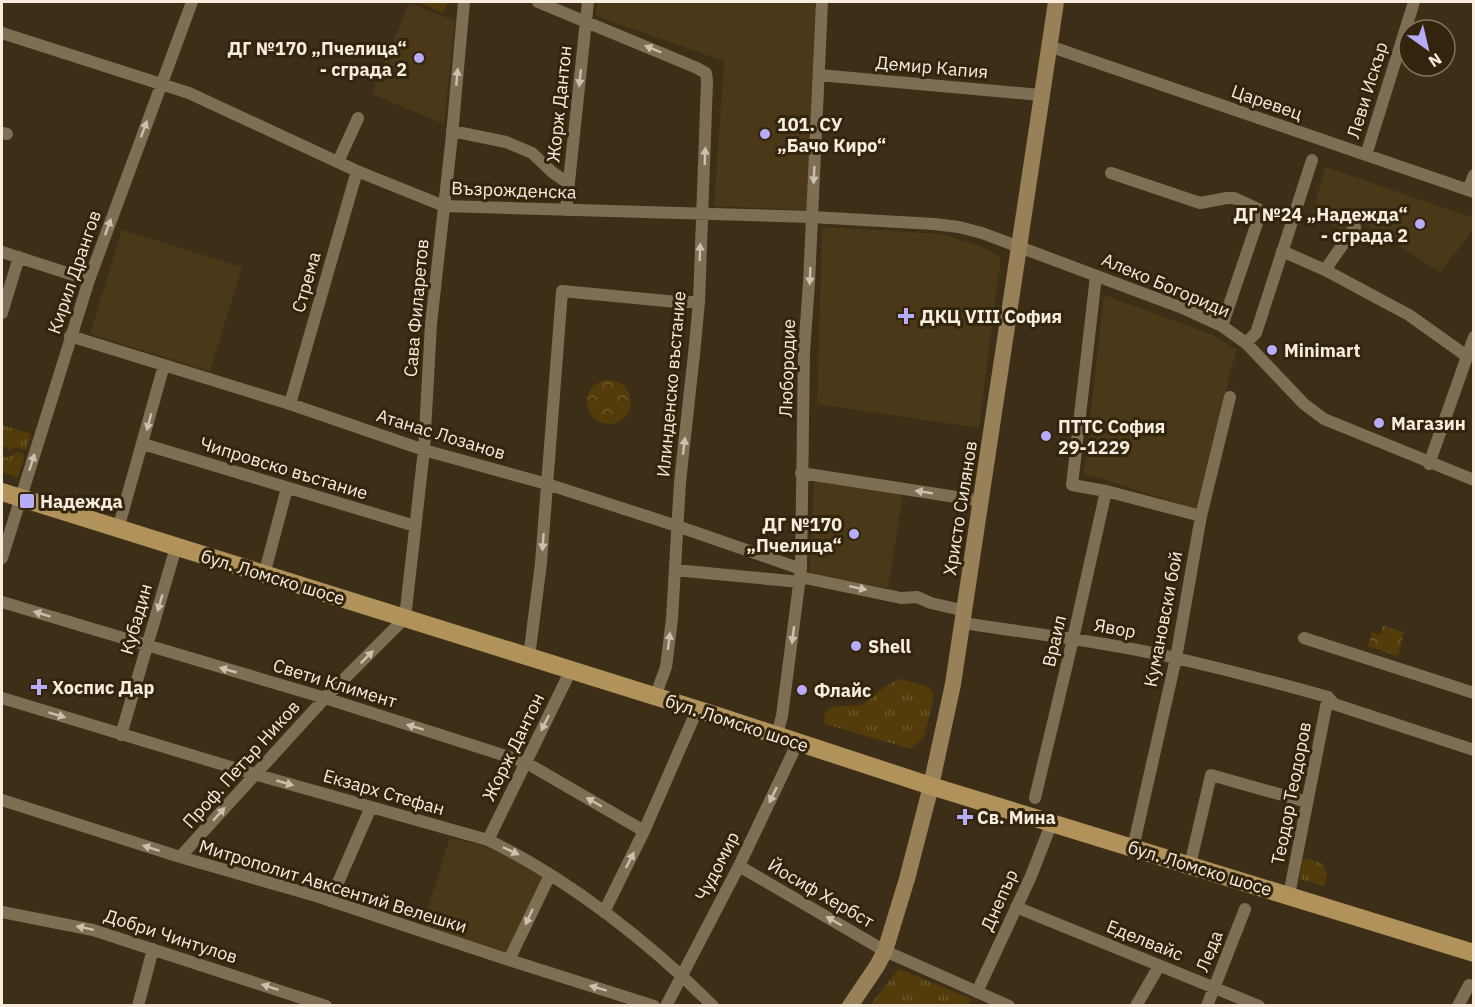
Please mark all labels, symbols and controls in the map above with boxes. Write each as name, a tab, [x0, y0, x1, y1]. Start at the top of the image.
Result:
north arrow	[1397, 18, 1457, 78]
place label: ДГ №170 „Пчелица“ - сграда 2	[227, 37, 407, 81]
street label: Леви Искър	[1341, 39, 1393, 141]
street label: Жорж Дантон	[541, 44, 577, 164]
one-way arrow	[644, 44, 661, 53]
text: N	[1425, 49, 1446, 72]
marker: ДГ №170 „Пчелица“ - сграда 2	[412, 51, 426, 65]
street label: Демир Капия	[875, 51, 989, 83]
one-way arrow	[452, 67, 462, 86]
one-way arrow	[575, 69, 585, 88]
street label: Царевец	[1228, 79, 1306, 125]
place label: 101. СУ „Бачо Киро“	[777, 113, 886, 157]
one-way arrow	[140, 120, 150, 138]
marker: 101. СУ „Бачо Киро“	[758, 127, 772, 141]
one-way arrow	[700, 146, 709, 165]
one-way arrow	[810, 166, 819, 185]
street label: Възрожденска	[451, 176, 577, 204]
place label: ДГ №24 „Надежда“ - сграда 2	[1233, 203, 1408, 247]
street label: Кирил Дрангов	[42, 207, 106, 337]
marker: ДГ №24 „Надежда“ - сграда 2	[1413, 217, 1427, 231]
one-way arrow	[104, 218, 114, 236]
street label: Сава Филаретов	[399, 238, 433, 378]
one-way arrow	[695, 242, 705, 261]
street label: Алеко Богориди	[1098, 248, 1234, 322]
street label: Стрема	[286, 249, 326, 315]
one-way arrow	[805, 266, 814, 285]
street label: Илинденско въстание	[651, 290, 691, 478]
place label: ДКЦ VIII София	[920, 305, 1062, 328]
marker: ДКЦ VIII София	[897, 307, 915, 325]
street label: Любородие	[774, 318, 800, 418]
place label: Minimart	[1284, 339, 1360, 362]
marker: Minimart	[1265, 343, 1279, 357]
street label: Атанас Лозанов	[374, 403, 508, 465]
one-way arrow	[144, 412, 154, 431]
place label: Магазин	[1391, 412, 1466, 435]
place label: ПТТС София 29-1229	[1058, 415, 1165, 459]
marker: Магазин	[1372, 416, 1386, 430]
marker: ПТТС София 29-1229	[1039, 429, 1053, 443]
street label: Чипровско въстание	[197, 431, 371, 505]
one-way arrow	[679, 437, 689, 456]
street label: Христо Силянов	[938, 439, 982, 577]
one-way arrow	[27, 453, 37, 471]
one-way arrow	[914, 487, 933, 496]
place label: Надежда	[40, 490, 123, 513]
marker: Надежда	[18, 492, 36, 510]
place label: ДГ №170 „Пчелица“	[746, 513, 842, 557]
marker: ДГ №170 „Пчелица“	[847, 527, 861, 541]
one-way arrow	[538, 533, 547, 552]
street label: бул. Ломско шосе	[198, 544, 348, 610]
street label: Кумановски бой	[1139, 549, 1187, 689]
street label: Кубадин	[115, 581, 157, 657]
one-way arrow	[848, 584, 867, 594]
one-way arrow	[154, 594, 164, 612]
one-way arrow	[33, 609, 51, 618]
street label: Враил	[1037, 613, 1071, 669]
street label: Явор	[1092, 613, 1138, 643]
one-way arrow	[788, 625, 797, 644]
one-way arrow	[664, 631, 674, 650]
place label: Shell	[868, 635, 911, 658]
marker: Shell	[849, 639, 863, 653]
one-way arrow	[359, 650, 373, 664]
street label: Свети Климент	[270, 653, 400, 713]
one-way arrow	[219, 665, 237, 674]
place label: Хоспис Дар	[52, 676, 154, 699]
marker: Хоспис Дар	[30, 678, 48, 696]
place label: Флайс	[814, 679, 871, 702]
marker: Флайс	[795, 683, 809, 697]
street label: Жорж Дантон	[477, 689, 549, 805]
street label: бул. Ломско шосе	[662, 689, 812, 757]
street label: Проф. Петър Ников	[177, 695, 305, 833]
one-way arrow	[48, 711, 66, 720]
one-way arrow	[540, 714, 550, 731]
street label: Теодор Теодоров	[1266, 720, 1316, 866]
one-way arrow	[406, 722, 424, 731]
street label: Екзарх Стефан	[321, 764, 447, 820]
one-way arrow	[276, 779, 294, 788]
one-way arrow	[768, 786, 777, 803]
one-way arrow	[585, 797, 602, 807]
place label: Св. Мина	[977, 806, 1056, 829]
one-way arrow	[212, 807, 225, 822]
marker: Св. Мина	[958, 810, 972, 824]
street label: Чудомир	[690, 828, 744, 904]
street label: Митрополит Авксентий Велешки	[196, 834, 470, 938]
street label: бул. Ломско шосе	[1125, 835, 1275, 901]
one-way arrow	[142, 843, 160, 852]
one-way arrow	[503, 847, 520, 856]
one-way arrow	[625, 851, 635, 868]
street label: Йосиф Хербст	[764, 853, 879, 933]
street label: Днепър	[975, 866, 1023, 934]
street label: Добри Чинтулов	[101, 904, 241, 968]
one-way arrow	[525, 909, 534, 926]
street label: Еделвайс	[1103, 914, 1187, 966]
one-way arrow	[826, 916, 842, 927]
one-way arrow	[75, 923, 94, 932]
street label: Леда	[1190, 927, 1228, 975]
one-way arrow	[261, 982, 279, 992]
one-way arrow	[589, 983, 607, 992]

